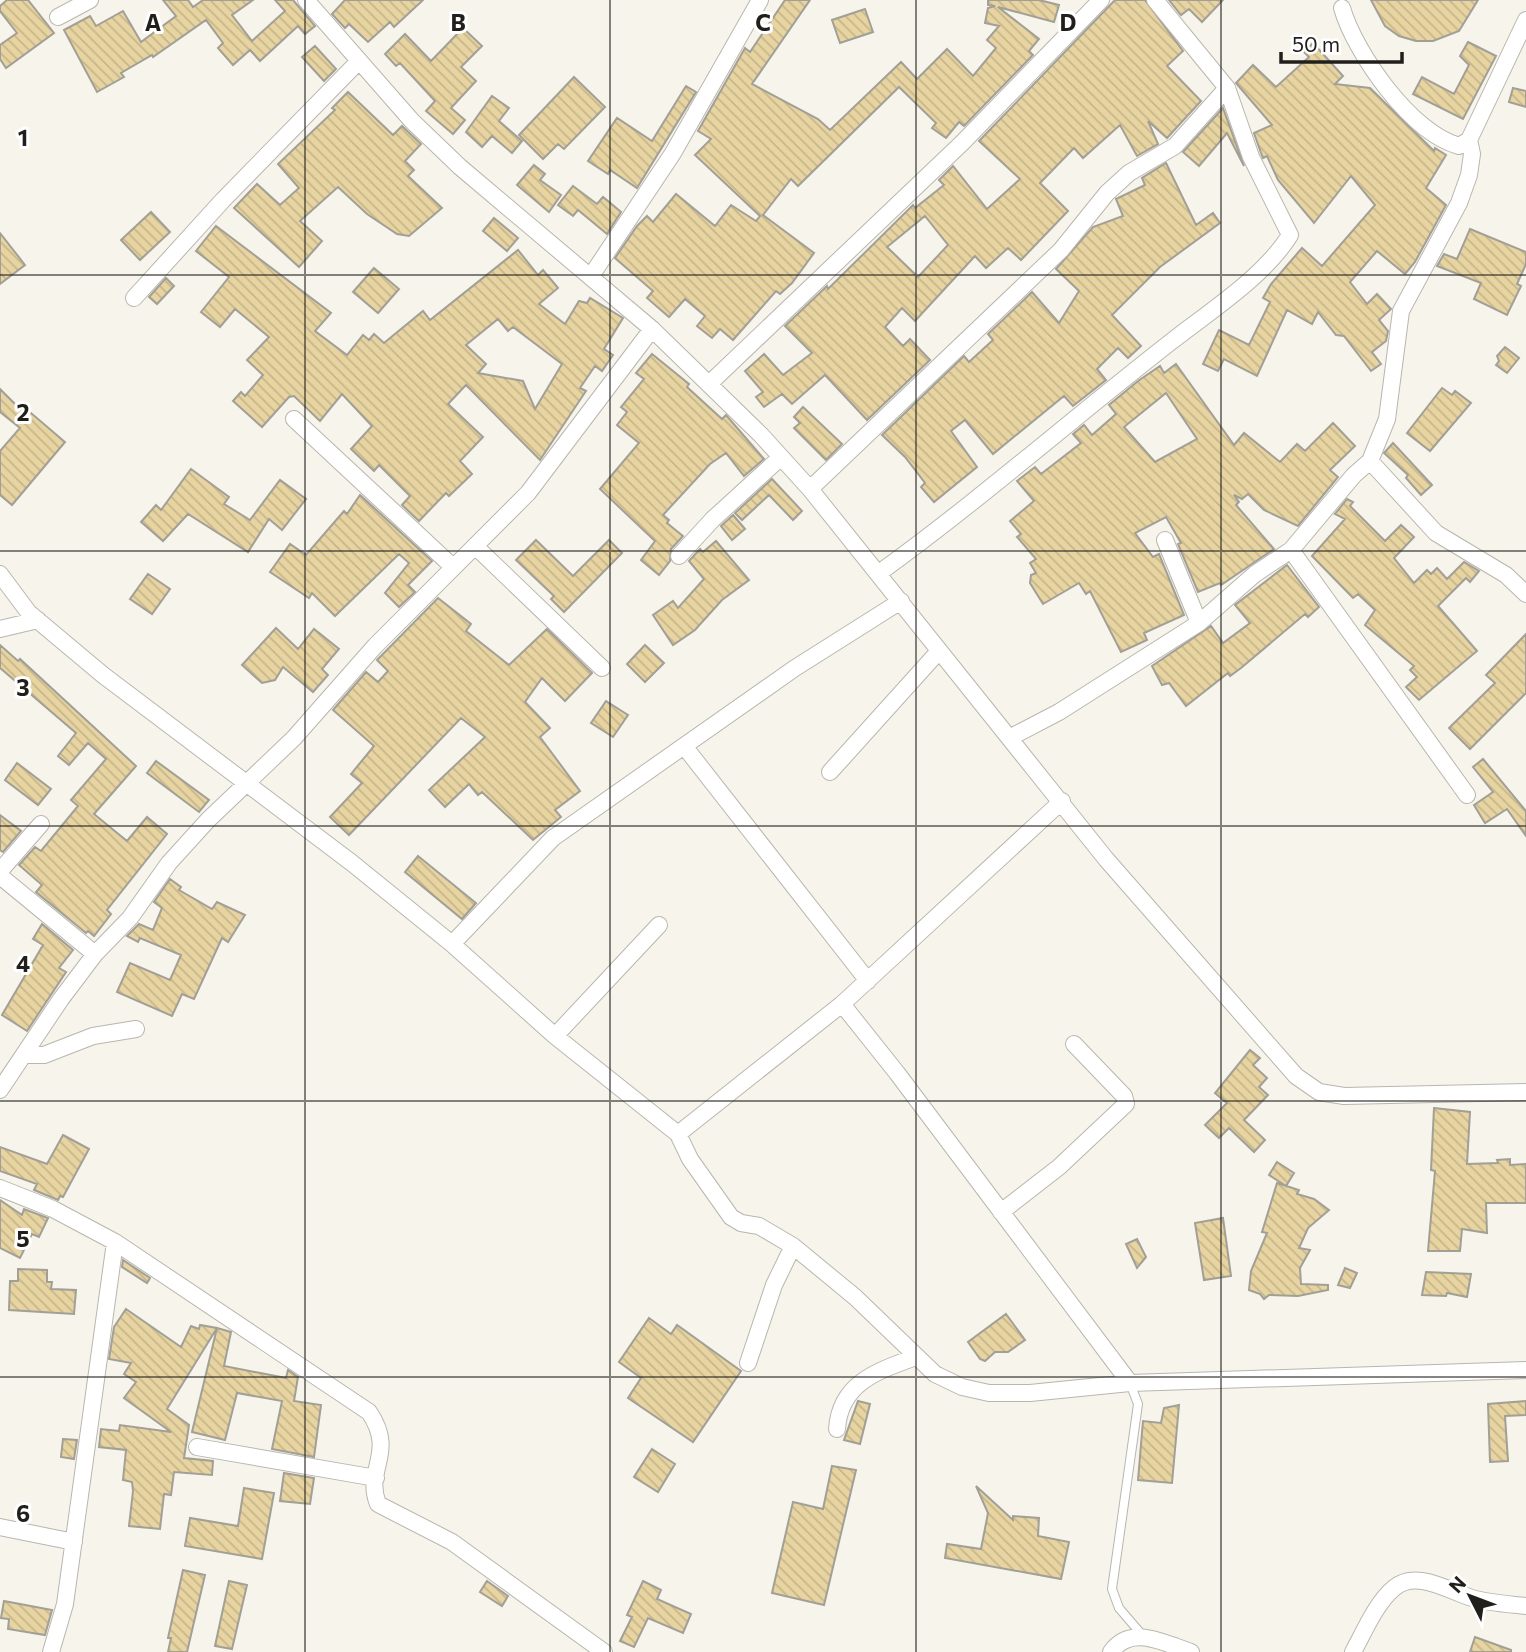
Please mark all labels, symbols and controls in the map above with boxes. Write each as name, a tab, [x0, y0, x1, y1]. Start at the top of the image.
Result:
text: A	[145, 8, 162, 36]
text: B	[450, 8, 466, 36]
text: C	[755, 8, 771, 36]
text: D	[1060, 8, 1077, 36]
scale bar	[1281, 21, 1402, 65]
text: 50 m	[1292, 31, 1340, 56]
text: 1	[18, 123, 28, 151]
text: 2	[16, 398, 30, 426]
text: 3	[16, 673, 30, 701]
text: 4	[16, 949, 30, 977]
text: 5	[16, 1224, 30, 1252]
text: 6	[16, 1499, 30, 1527]
north arrow	[1435, 1561, 1505, 1631]
text: N	[1444, 1571, 1470, 1597]

